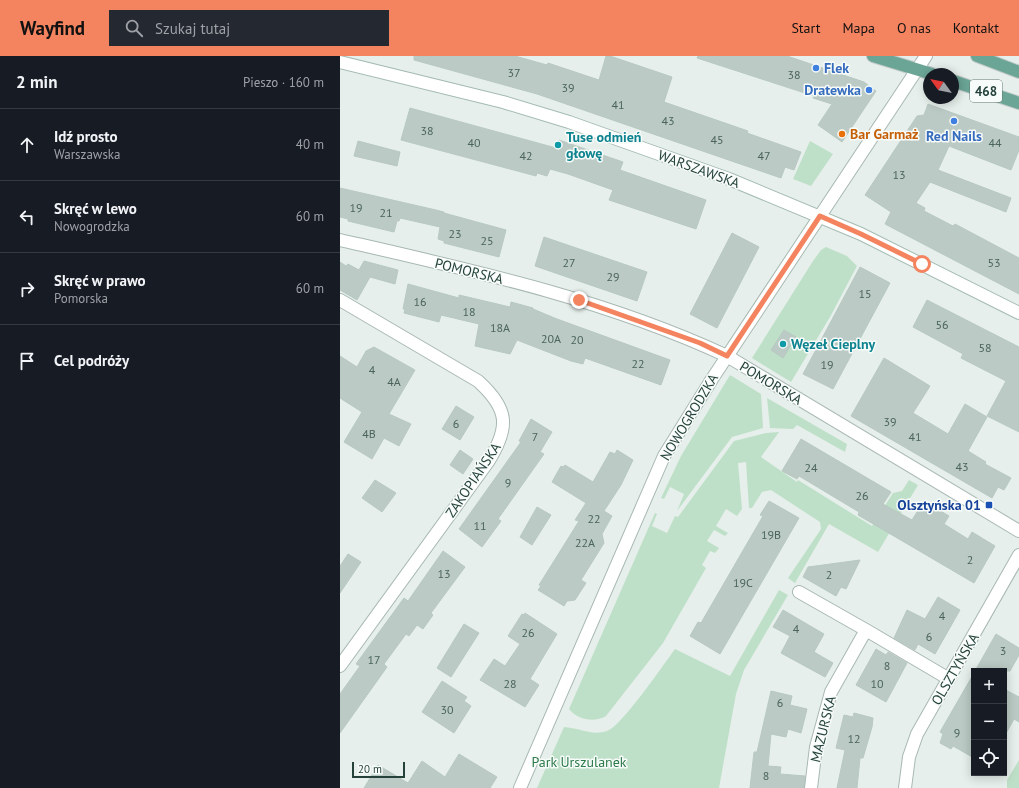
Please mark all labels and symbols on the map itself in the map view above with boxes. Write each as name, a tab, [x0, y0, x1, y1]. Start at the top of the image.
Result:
place label: Flek	[824, 59, 849, 77]
marker: Flek	[811, 63, 821, 73]
house number: 37	[507, 65, 521, 80]
house number: 38	[787, 67, 801, 82]
north arrow	[923, 68, 959, 104]
house number: 39	[561, 80, 575, 95]
road number: 468	[970, 80, 1002, 102]
place label: Dratewka	[804, 81, 861, 99]
marker: Dratewka	[864, 85, 874, 95]
house number: 41	[611, 97, 625, 112]
house number: 43	[661, 113, 675, 128]
marker: Red Nails	[949, 116, 959, 126]
house number: 38	[420, 123, 434, 138]
place label: Bar Garmaż	[850, 125, 919, 143]
place label: Red Nails	[926, 127, 982, 145]
place label: Tuse odmień głowę	[566, 128, 641, 162]
marker: Bar Garmaż	[837, 129, 847, 139]
house number: 45	[710, 132, 724, 147]
house number: 40	[467, 135, 481, 150]
house number: 44	[988, 135, 1002, 150]
marker: Tuse odmień głowę	[553, 140, 563, 150]
street label: WARSZAWSKA	[656, 146, 743, 192]
house number: 42	[519, 148, 533, 163]
house number: 47	[757, 148, 771, 163]
house number: 13	[892, 167, 906, 182]
house number: 19	[349, 200, 363, 215]
house number: 21	[379, 205, 393, 220]
house number: 23	[448, 226, 462, 241]
house number: 25	[480, 233, 494, 248]
street label: POMORSKA	[433, 254, 506, 288]
house number: 27	[562, 255, 576, 270]
route start	[913, 255, 931, 273]
house number: 53	[987, 255, 1001, 270]
house number: 29	[606, 269, 620, 284]
house number: 15	[858, 286, 872, 301]
route end	[570, 291, 588, 309]
house number: 16	[413, 294, 427, 309]
house number: 18	[462, 304, 476, 319]
house number: 56	[935, 317, 949, 332]
house number: 18A	[490, 320, 510, 335]
house number: 20A	[541, 331, 561, 346]
house number: 20	[570, 332, 584, 347]
place label: Węzeł Cieplny	[791, 335, 876, 353]
marker: Węzeł Cieplny	[778, 339, 788, 349]
house number: 58	[978, 340, 992, 355]
house number: 22	[631, 356, 645, 371]
street label: POMORSKA	[736, 357, 806, 409]
house number: 19	[820, 357, 834, 372]
house number: 4	[369, 362, 376, 377]
street label: NOWOGRODZKA	[656, 370, 722, 464]
house number: 4A	[387, 374, 401, 389]
house number: 39	[883, 414, 897, 429]
house number: 6	[453, 416, 459, 431]
house number: 4B	[362, 426, 376, 441]
house number: 7	[532, 429, 538, 444]
house number: 41	[908, 429, 922, 444]
street label: ZAKOPIAŃSKA	[441, 439, 505, 521]
house number: 43	[955, 459, 969, 474]
house number: 24	[804, 460, 818, 475]
house number: 9	[505, 475, 511, 490]
house number: 26	[855, 488, 869, 503]
place label: Olsztyńska 01	[897, 496, 981, 514]
marker: Olsztyńska 01	[984, 500, 994, 510]
house number: 22	[587, 511, 601, 526]
house number: 11	[473, 518, 487, 533]
house number: 19B	[761, 527, 781, 542]
house number: 22A	[575, 535, 595, 550]
house number: 2	[967, 552, 973, 567]
house number: 13	[437, 566, 451, 581]
house number: 2	[826, 567, 832, 582]
house number: 19C	[733, 575, 753, 590]
house number: 4	[939, 608, 946, 623]
house number: 4	[793, 621, 800, 636]
house number: 26	[521, 625, 535, 640]
house number: 6	[926, 629, 932, 644]
street label: OLSZTYŃSKA	[927, 629, 983, 708]
house number: 3	[1000, 643, 1006, 658]
house number: 17	[367, 652, 381, 667]
house number: 8	[884, 658, 890, 673]
house number: 28	[503, 676, 517, 691]
house number: 10	[870, 676, 884, 691]
street label: MAZURSKA	[806, 693, 840, 764]
house number: 6	[777, 695, 783, 710]
house number: 30	[440, 702, 454, 717]
house number: 9	[954, 725, 960, 740]
house number: 12	[847, 731, 861, 746]
park label: Park Urszulanek	[531, 753, 627, 771]
scale bar	[352, 760, 405, 779]
house number: 8	[763, 768, 769, 783]

